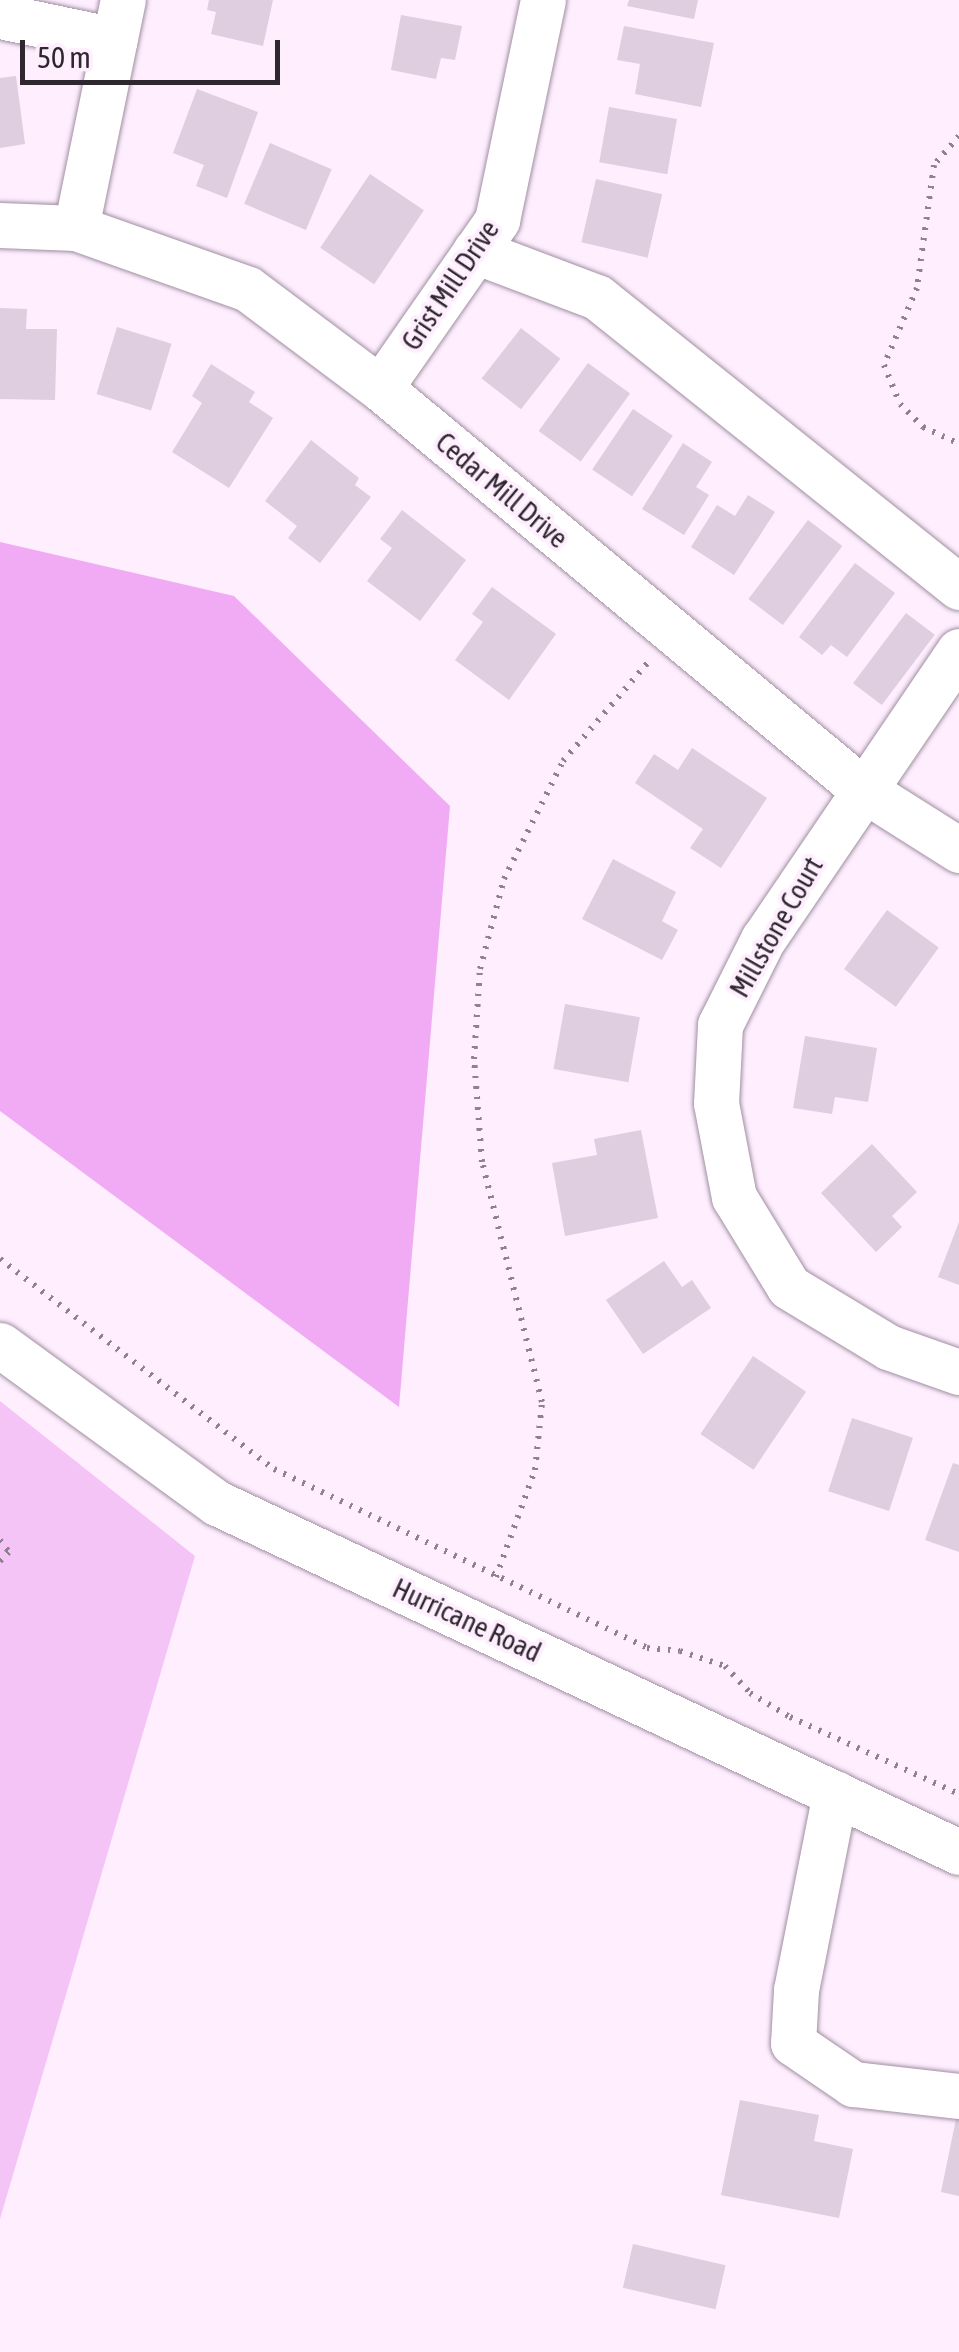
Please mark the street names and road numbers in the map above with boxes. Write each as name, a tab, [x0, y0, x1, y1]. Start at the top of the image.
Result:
street label: Grist Mill Drive	[394, 214, 506, 356]
street label: Cedar Mill Drive	[429, 425, 575, 555]
street label: Millstone Court	[722, 851, 830, 1003]
street label: Hurricane Road	[388, 1571, 546, 1669]

